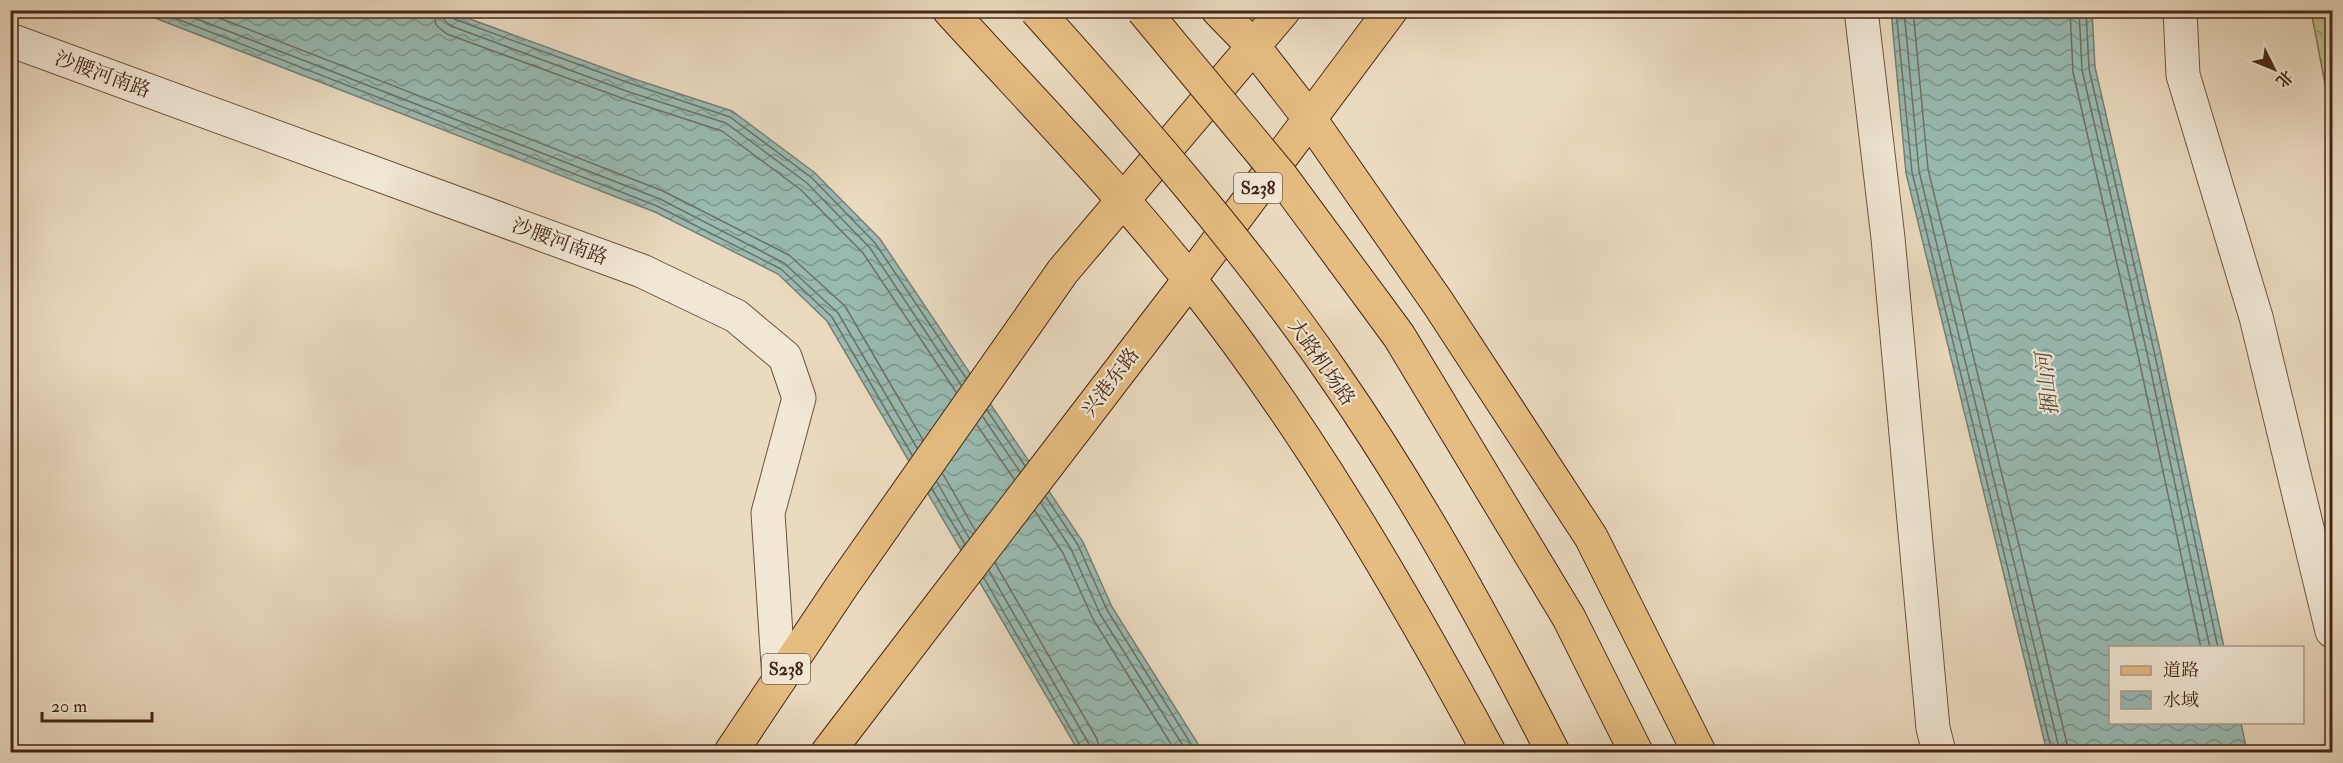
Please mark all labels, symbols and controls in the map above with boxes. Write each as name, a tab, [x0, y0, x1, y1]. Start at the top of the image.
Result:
north arrow	[2244, 39, 2304, 99]
street label: 沙腰河南路	[52, 46, 154, 103]
text: 北	[2271, 66, 2297, 91]
road number: S238	[1234, 173, 1282, 203]
street label: 沙腰河南路	[509, 213, 611, 270]
street label: 大路机场路	[1283, 314, 1361, 410]
street label: 兴港东路	[1076, 343, 1144, 422]
water label: 捆山河	[2030, 347, 2065, 417]
legend	[2109, 646, 2304, 724]
road number: S238	[762, 654, 810, 684]
text: 道路	[2163, 659, 2199, 682]
scale bar	[42, 685, 152, 723]
text: 水域	[2163, 689, 2199, 712]
text: 20 m	[51, 695, 87, 718]

